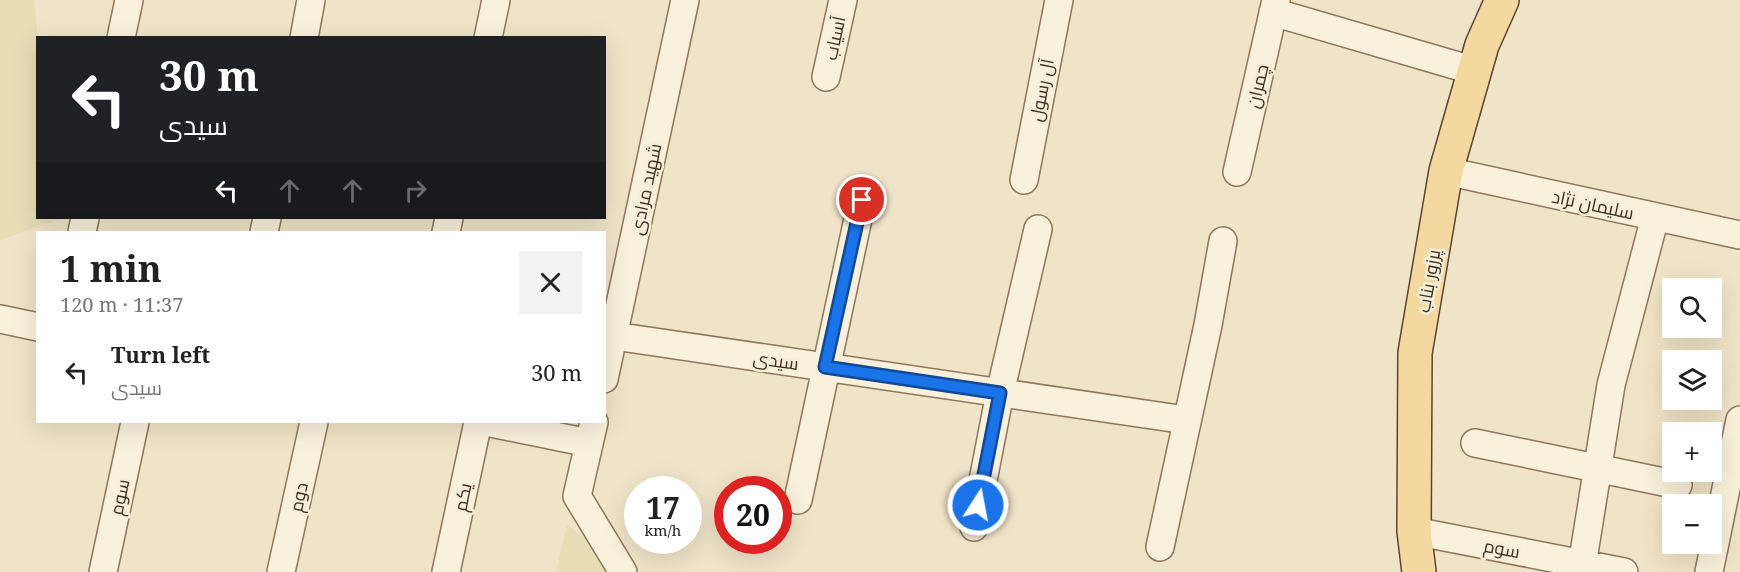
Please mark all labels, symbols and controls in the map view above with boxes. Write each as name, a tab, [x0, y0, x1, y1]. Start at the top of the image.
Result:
street label: آسیاب	[818, 14, 850, 62]
text: 30 m	[159, 46, 259, 103]
street label: آل رسول	[1023, 56, 1059, 123]
icon: left	[60, 60, 138, 138]
street label: چمران	[1240, 62, 1275, 111]
text: سیدی	[159, 106, 228, 143]
street label: شهید مرادی	[624, 141, 666, 237]
icon: left	[210, 174, 243, 207]
icon: ahead	[273, 174, 306, 207]
icon: ahead	[336, 174, 369, 207]
icon: right	[399, 174, 432, 207]
pin	[836, 174, 887, 225]
icon: arrive	[845, 183, 878, 216]
street label: سلیمان نژاد	[1550, 184, 1636, 224]
text: 1 min	[60, 244, 162, 293]
street label: پرزور بناب	[1411, 247, 1446, 315]
button: close	[519, 251, 582, 314]
map controls	[1662, 278, 1722, 554]
button: search	[1662, 278, 1722, 338]
text: 120 m · 11:37	[60, 291, 183, 318]
text: Turn left	[111, 339, 210, 369]
street label: سیدی	[752, 345, 800, 375]
button: layers	[1662, 350, 1722, 410]
icon: left	[60, 356, 93, 389]
text: 30 m	[531, 357, 582, 387]
text: سیدی	[111, 374, 162, 401]
button: +	[1662, 422, 1722, 482]
position arrow	[946, 473, 1010, 537]
speed limit sign: 20	[714, 476, 792, 554]
street label: سوم	[103, 477, 136, 518]
street label: دوم	[283, 480, 314, 514]
street label: یکم	[447, 480, 478, 514]
text: 17	[646, 487, 680, 528]
button: −	[1662, 494, 1722, 554]
text: km/h	[645, 520, 681, 540]
street label: سوم	[1482, 533, 1522, 564]

